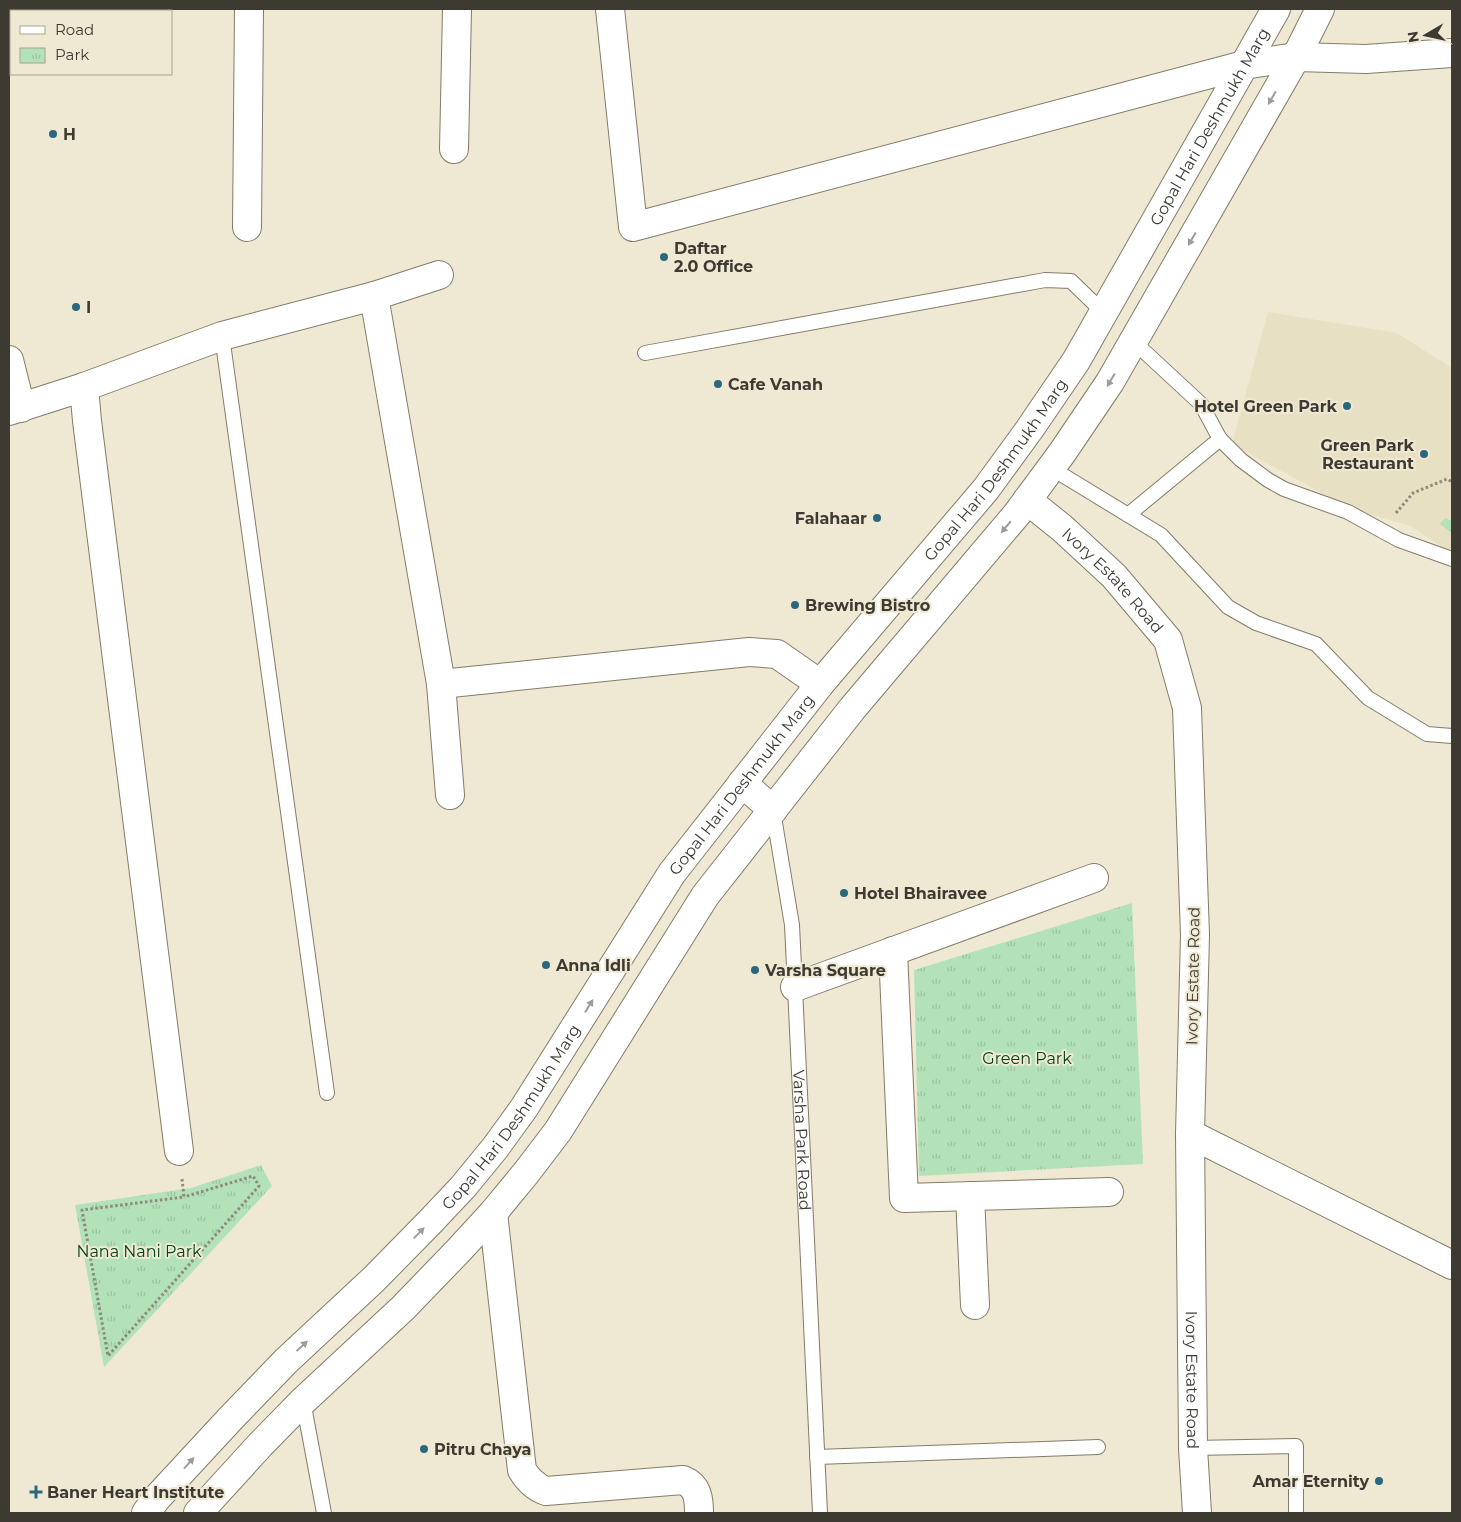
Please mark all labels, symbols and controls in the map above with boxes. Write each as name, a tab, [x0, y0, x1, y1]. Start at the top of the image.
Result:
legend	[10, 10, 172, 75]
north arrow	[1401, 10, 1451, 60]
text: Road	[55, 20, 94, 39]
street label: Gopal Hari Deshmukh Marg	[1146, 24, 1273, 229]
text: N	[1403, 30, 1423, 44]
text: Park	[55, 45, 89, 64]
one-way arrow	[1268, 92, 1277, 105]
place label: H	[63, 125, 76, 144]
marker: H	[47, 128, 59, 140]
one-way arrow	[1187, 233, 1196, 246]
place label: Daftar 2.0 Office	[674, 239, 753, 276]
marker: Daftar 2.0 Office	[658, 251, 670, 263]
place label: I	[86, 298, 91, 317]
marker: I	[70, 301, 82, 313]
one-way arrow	[1106, 374, 1115, 387]
place label: Cafe Vanah	[728, 375, 823, 394]
street label: Gopal Hari Deshmukh Marg	[920, 375, 1071, 564]
marker: Cafe Vanah	[712, 378, 724, 390]
place label: Hotel Green Park	[1194, 397, 1338, 416]
marker: Hotel Green Park	[1341, 400, 1353, 412]
place label: Green Park Restaurant	[1320, 436, 1415, 473]
marker: Green Park Restaurant	[1418, 448, 1430, 460]
place label: Falahaar	[795, 509, 867, 528]
marker: Falahaar	[871, 512, 883, 524]
one-way arrow	[1001, 520, 1012, 533]
street label: Ivory Estate Road	[1058, 524, 1167, 637]
place label: Brewing Bistro	[805, 596, 930, 615]
marker: Brewing Bistro	[789, 599, 801, 611]
street label: Gopal Hari Deshmukh Marg	[665, 690, 818, 879]
place label: Hotel Bhairavee	[854, 884, 987, 903]
marker: Hotel Bhairavee	[838, 887, 850, 899]
street label: Ivory Estate Road	[1182, 907, 1204, 1045]
place label: Anna Idli	[555, 956, 631, 975]
marker: Anna Idli	[540, 959, 552, 971]
place label: Varsha Square	[764, 961, 886, 980]
marker: Varsha Square	[749, 964, 761, 976]
one-way arrow	[584, 999, 594, 1012]
street label: Gopal Hari Deshmukh Marg	[437, 1021, 584, 1213]
park label: Green Park	[982, 1049, 1072, 1068]
street label: Varsha Park Road	[789, 1069, 815, 1211]
one-way arrow	[413, 1228, 425, 1240]
park label: Nana Nani Park	[76, 1242, 202, 1261]
street label: Ivory Estate Road	[1182, 1311, 1203, 1449]
one-way arrow	[296, 1340, 308, 1352]
place label: Pitru Chaya	[434, 1440, 531, 1459]
marker: Pitru Chaya	[418, 1443, 430, 1455]
one-way arrow	[184, 1457, 195, 1470]
place label: Amar Eternity	[1251, 1472, 1369, 1491]
marker: Amar Eternity	[1373, 1475, 1385, 1487]
place label: Baner Heart Institute	[47, 1483, 224, 1502]
marker: Baner Heart Institute	[29, 1485, 43, 1499]

